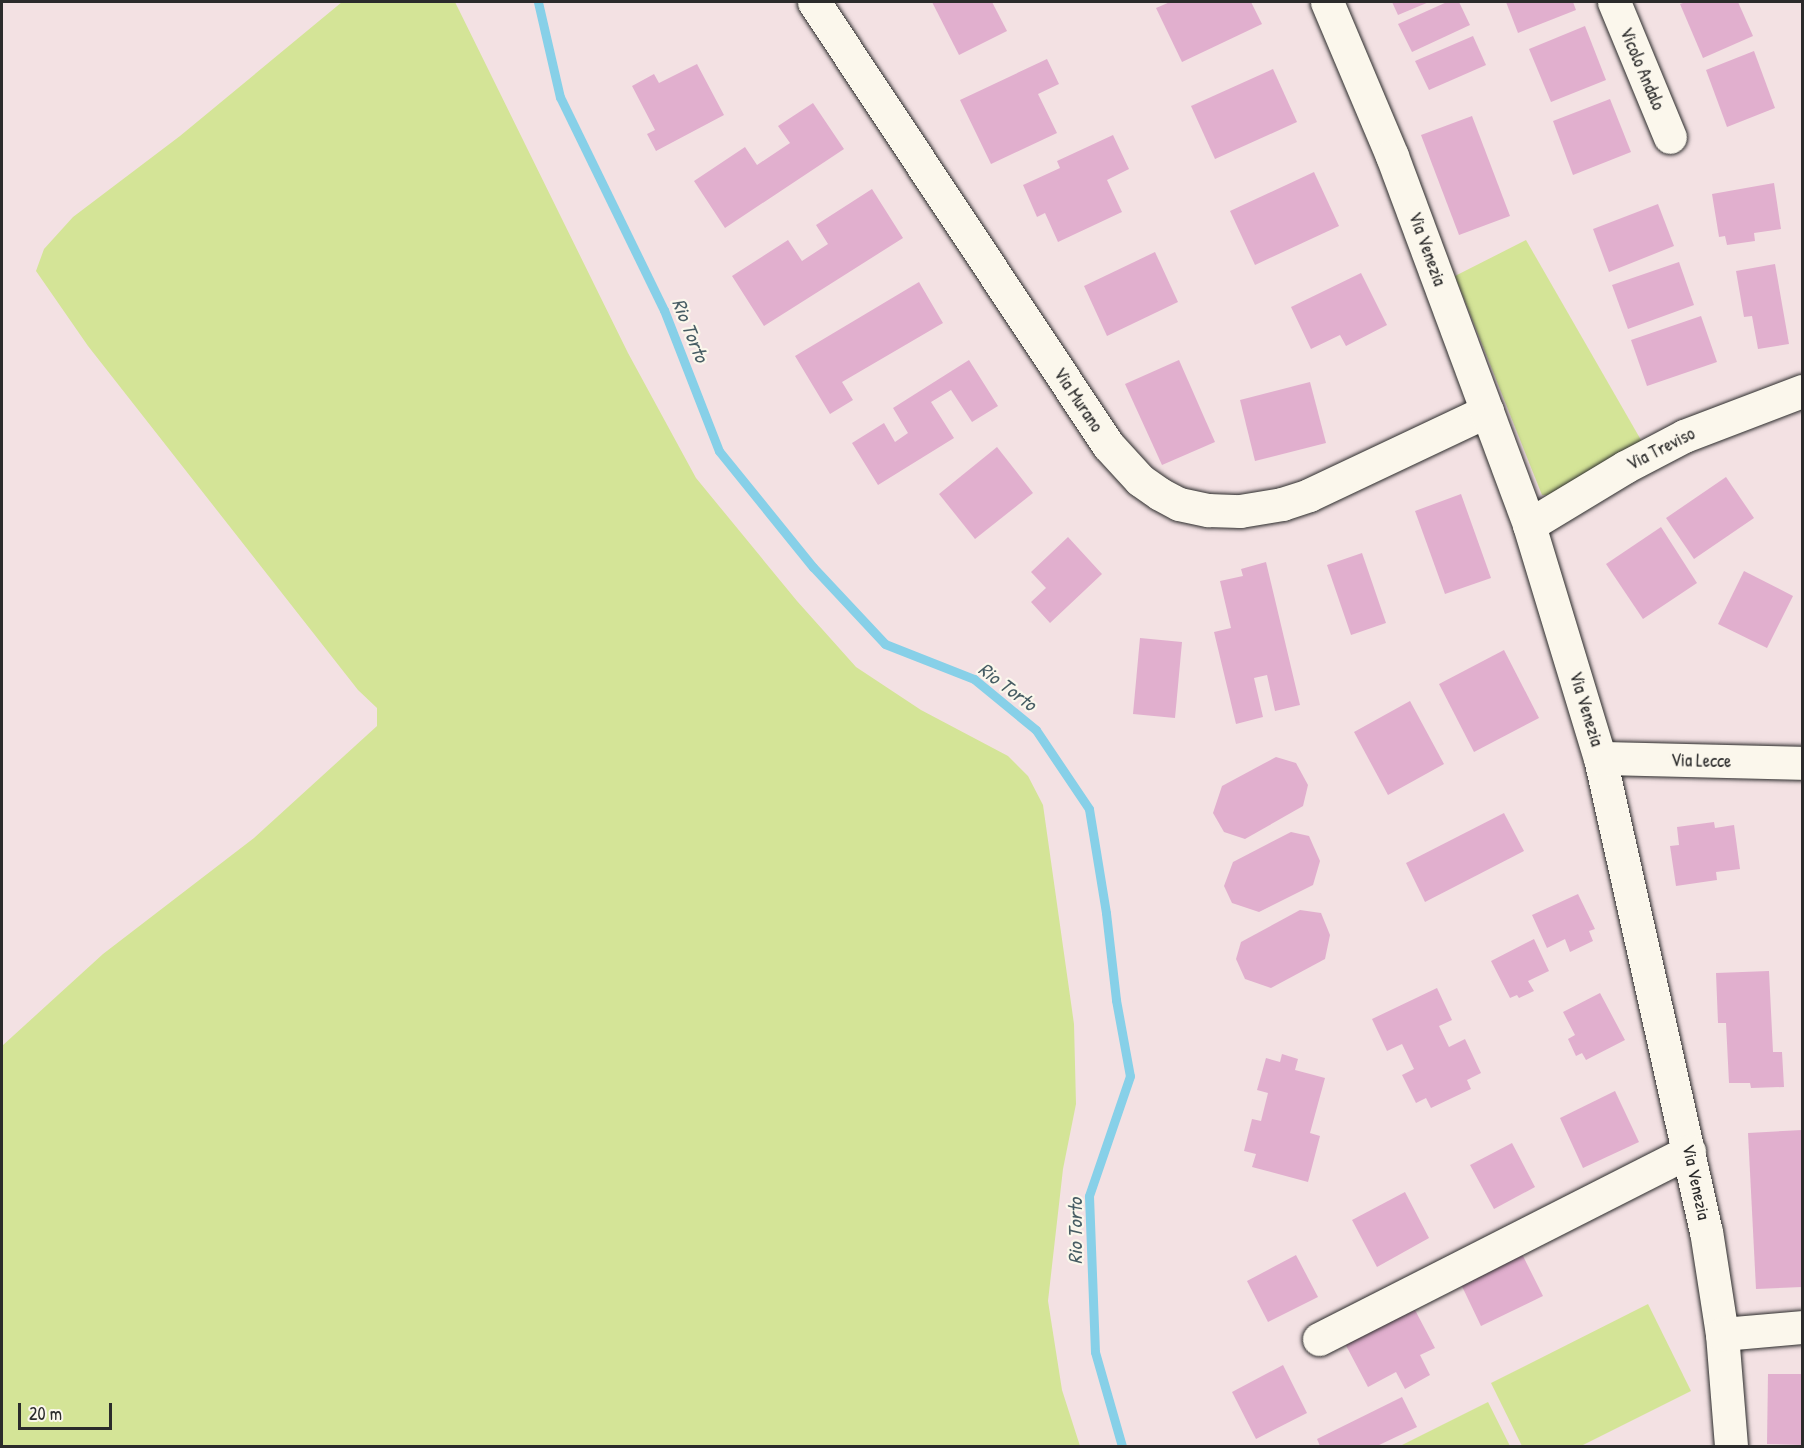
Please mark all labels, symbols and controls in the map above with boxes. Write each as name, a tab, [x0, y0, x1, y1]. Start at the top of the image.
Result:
street label: Vicolo Andalo	[1615, 24, 1669, 114]
street label: Via Venezia	[1404, 209, 1450, 289]
water label: Rio Torto	[667, 295, 715, 365]
street label: Via Murano	[1049, 364, 1107, 436]
street label: Via Treviso	[1623, 423, 1699, 475]
water label: Rio Torto	[974, 656, 1042, 716]
street label: Via Venezia	[1564, 669, 1608, 749]
street label: Via Lecce	[1671, 750, 1731, 772]
street label: Via Venezia	[1677, 1142, 1715, 1222]
water label: Rio Torto	[1062, 1198, 1086, 1264]
scale bar	[21, 1391, 116, 1429]
text: 20 m	[29, 1401, 62, 1426]

